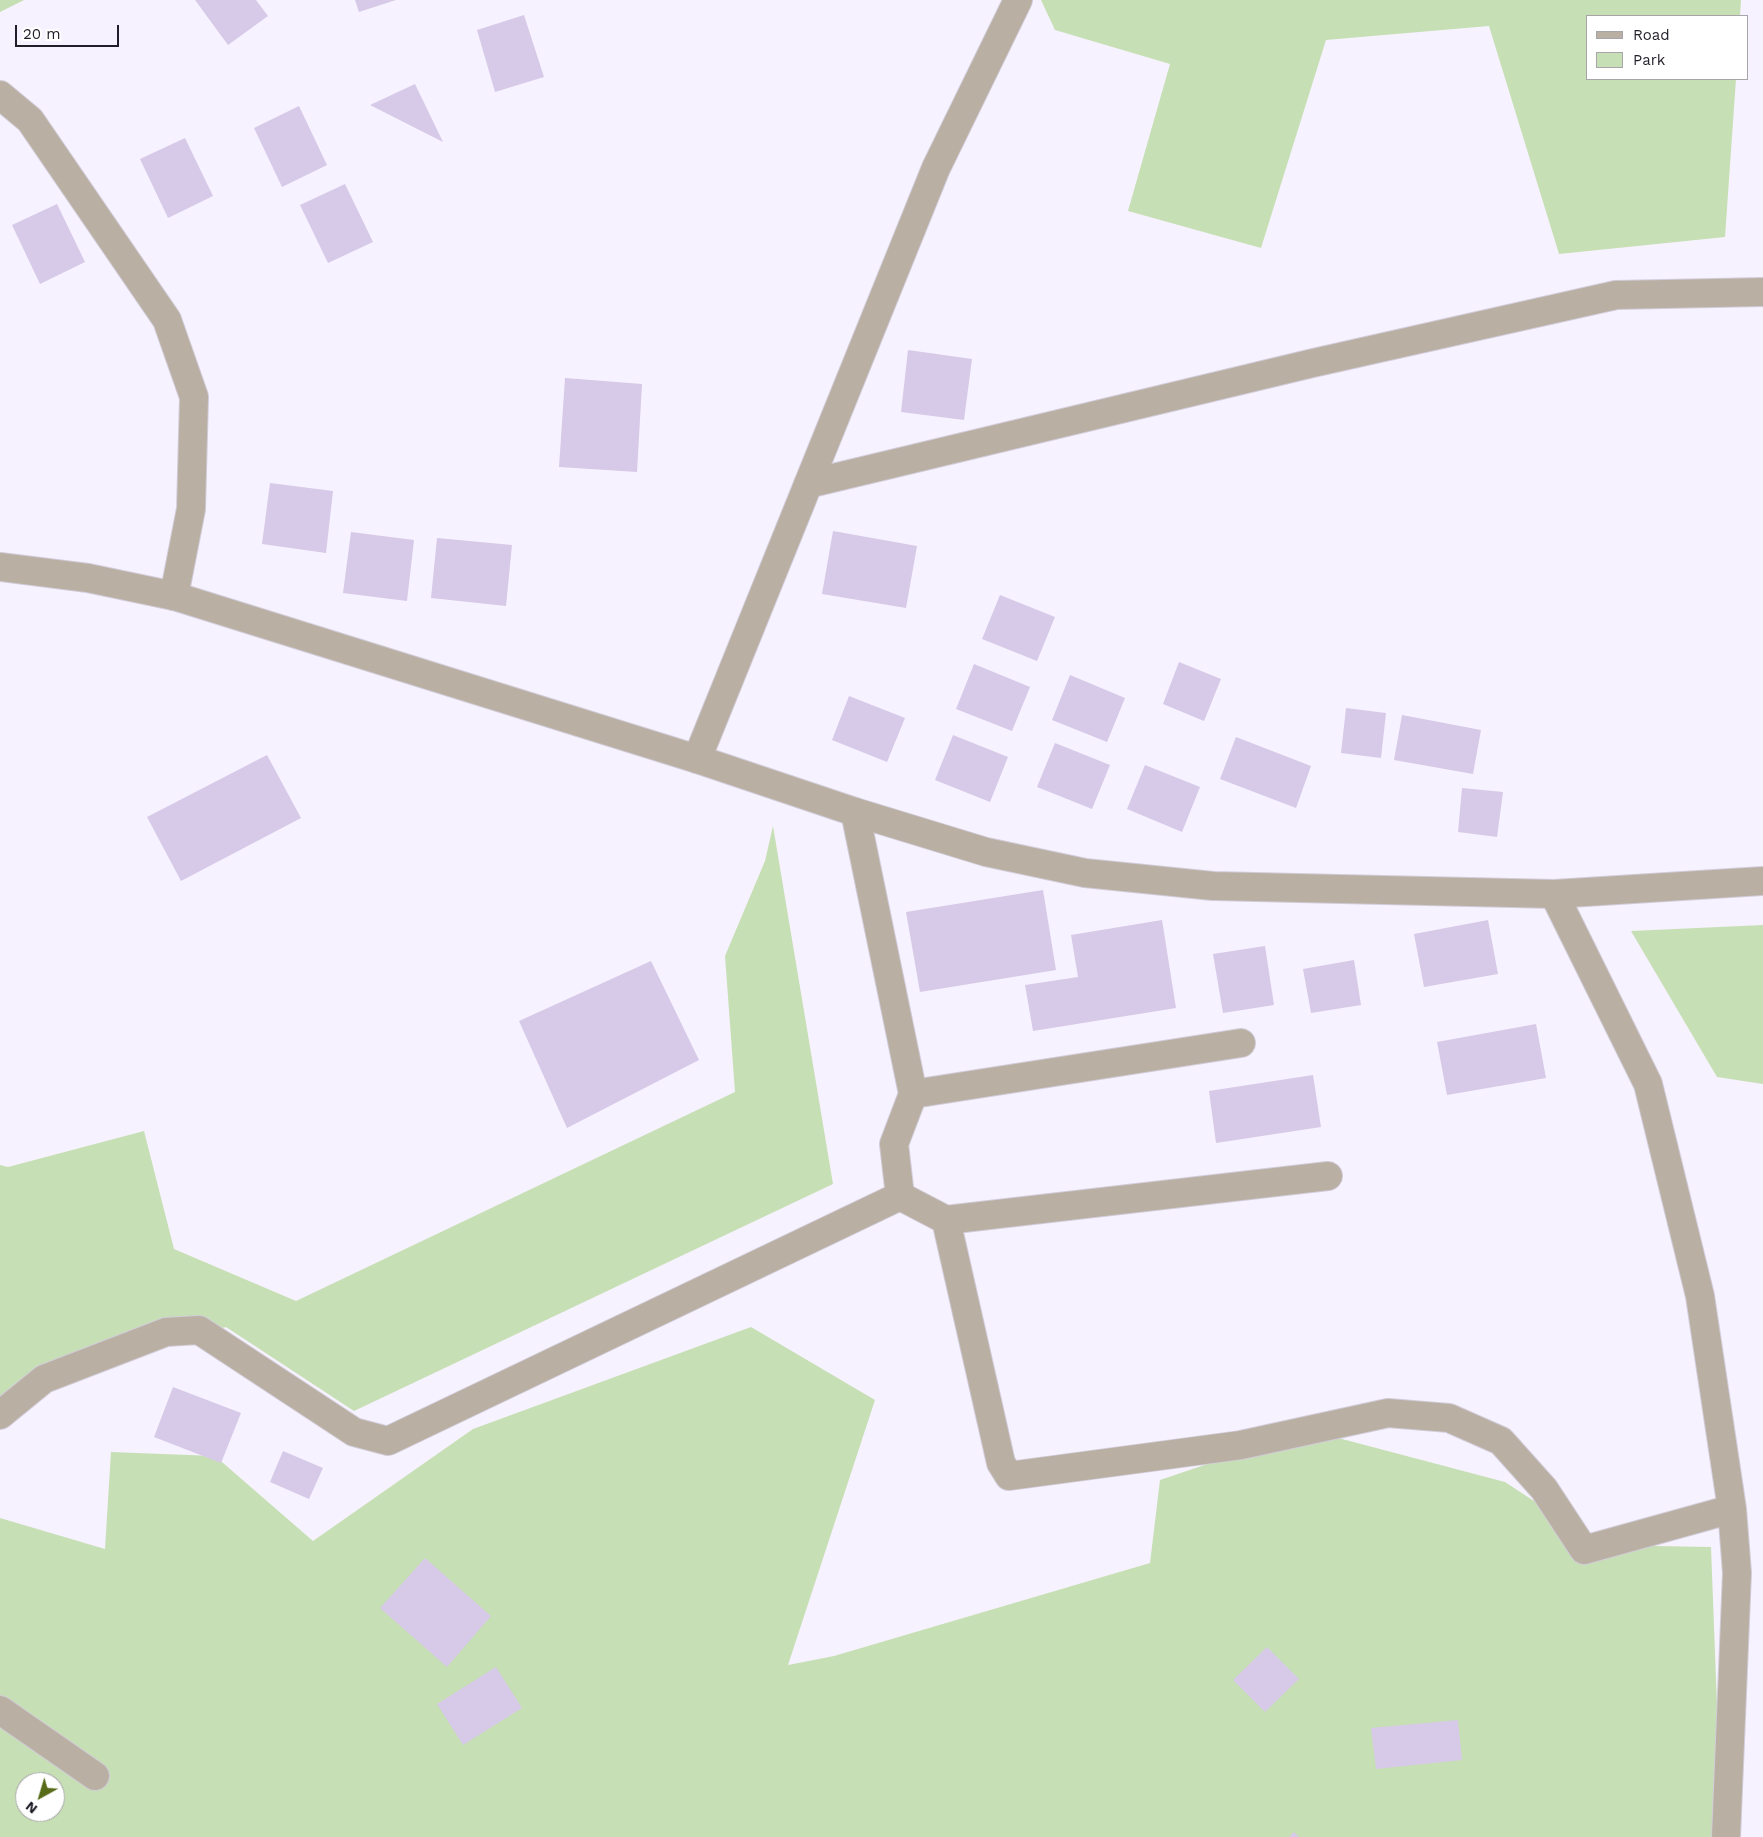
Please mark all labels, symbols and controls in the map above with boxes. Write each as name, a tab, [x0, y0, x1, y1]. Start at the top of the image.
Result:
scale bar	[18, 15, 121, 47]
legend	[1586, 15, 1748, 80]
text: 20 m	[23, 25, 61, 43]
text: Road	[1633, 26, 1670, 44]
text: Park	[1633, 51, 1665, 69]
north arrow	[15, 1772, 65, 1822]
text: N	[22, 1798, 40, 1817]

